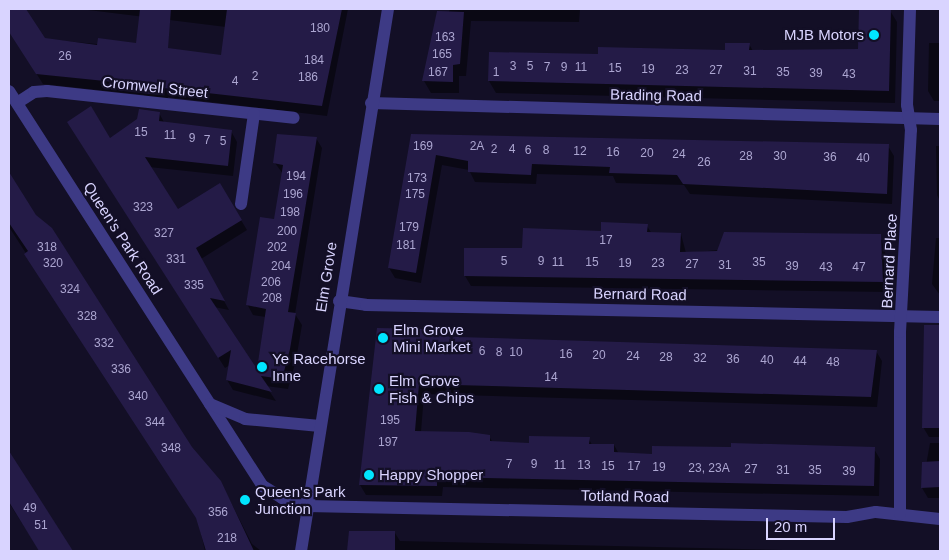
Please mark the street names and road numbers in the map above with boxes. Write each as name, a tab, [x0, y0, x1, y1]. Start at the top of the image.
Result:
street label: Cromwell Street	[101, 72, 209, 102]
street label: Brading Road	[610, 85, 702, 105]
street label: Queen's Park Road	[80, 178, 166, 298]
street label: Bernard Place	[878, 213, 900, 309]
street label: Elm Grove	[312, 241, 340, 313]
street label: Bernard Road	[593, 284, 687, 304]
street label: Totland Road	[581, 486, 669, 506]

